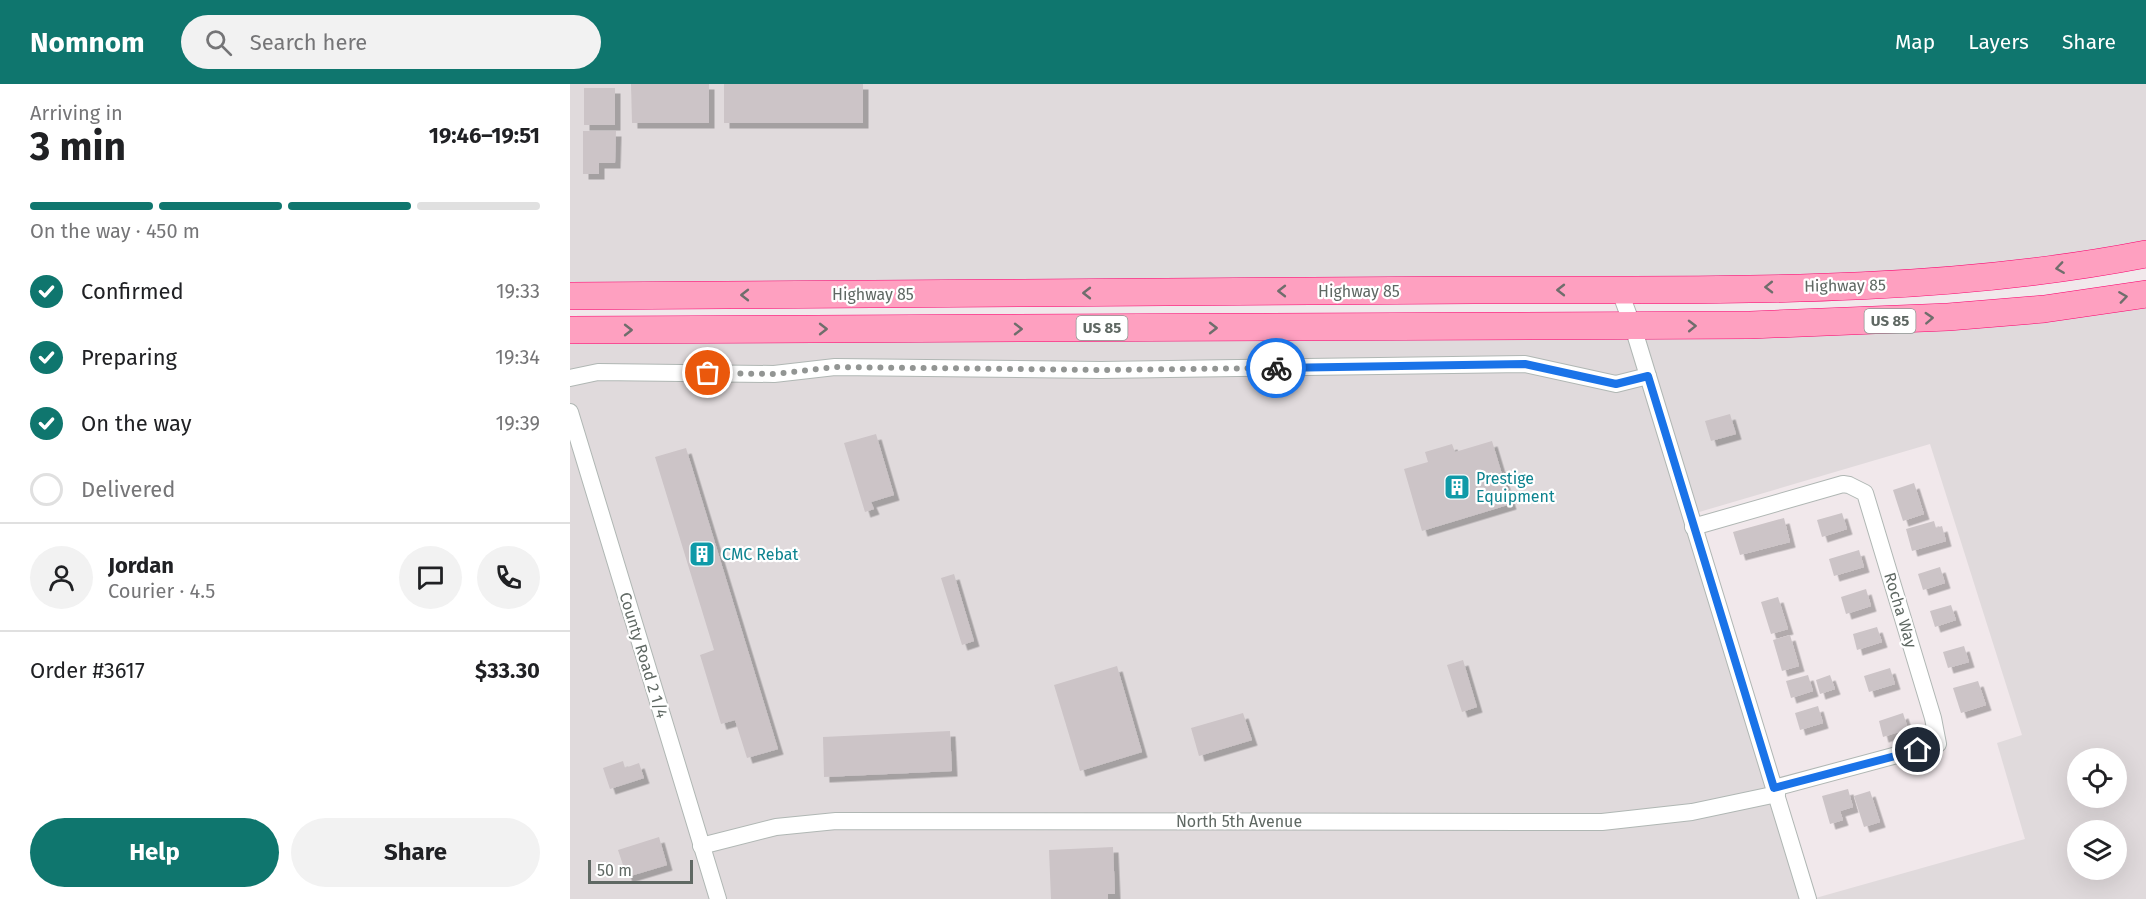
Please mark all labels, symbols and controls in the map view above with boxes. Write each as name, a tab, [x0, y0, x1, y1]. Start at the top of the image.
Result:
search box	[181, 15, 601, 69]
text: Nomnom	[30, 26, 145, 59]
icon: search	[202, 26, 235, 59]
text: Search here	[250, 29, 367, 56]
text: Map	[1895, 29, 1935, 55]
text: Layers	[1968, 29, 2029, 55]
text: Share	[2062, 29, 2116, 55]
text: Arriving in	[30, 101, 123, 125]
text: 19:46–19:51	[429, 122, 540, 149]
text: 3 min	[30, 124, 126, 170]
text: On the way · 450 m	[30, 219, 200, 243]
one-way arrow	[2056, 262, 2065, 274]
icon: check	[30, 275, 63, 308]
street label: Highway 85	[1804, 275, 1886, 296]
text: Confirmed	[81, 278, 184, 305]
text: 19:33	[496, 279, 540, 303]
one-way arrow	[1764, 281, 1773, 293]
street label: Highway 85	[1318, 282, 1400, 301]
one-way arrow	[1556, 284, 1565, 296]
street label: Highway 85	[832, 285, 914, 304]
one-way arrow	[1277, 285, 1286, 297]
one-way arrow	[1082, 287, 1091, 299]
one-way arrow	[740, 289, 749, 301]
one-way arrow	[2118, 292, 2127, 304]
road number: US 85	[1864, 309, 1916, 333]
one-way arrow	[1924, 312, 1933, 325]
road number: US 85	[1076, 316, 1128, 340]
one-way arrow	[1687, 320, 1696, 332]
one-way arrow	[1209, 322, 1218, 334]
one-way arrow	[819, 323, 828, 335]
one-way arrow	[1014, 323, 1023, 335]
one-way arrow	[624, 324, 633, 336]
courier	[1246, 338, 1306, 398]
icon: check	[30, 341, 63, 374]
text: Preparing	[81, 344, 177, 371]
text: 19:34	[495, 345, 540, 369]
pin	[682, 347, 733, 398]
icon: bike	[1260, 352, 1293, 385]
icon: bag	[691, 356, 724, 389]
icon: check	[30, 407, 63, 440]
text: On the way	[81, 410, 192, 437]
text: 19:39	[496, 411, 540, 435]
place label: Prestige Equipment	[1476, 469, 1555, 506]
building icon: Prestige Equipment	[1442, 472, 1472, 502]
text: Delivered	[81, 476, 176, 503]
building icon: CMC Rebat	[687, 539, 717, 569]
place label: CMC Rebat	[722, 545, 799, 564]
button: person	[30, 546, 93, 609]
button: chat	[399, 546, 462, 609]
button: phone	[477, 546, 540, 609]
text: Jordan	[108, 552, 174, 579]
street label: Rocha Way	[1880, 570, 1921, 650]
text: Courier · 4.5	[108, 579, 215, 603]
street label: County Road 2 1/4	[615, 590, 672, 721]
text: Order #3617	[30, 657, 145, 684]
text: $33.30	[475, 657, 540, 684]
pin	[1892, 724, 1943, 775]
icon: home	[1901, 733, 1934, 766]
map controls	[2067, 748, 2127, 880]
button: locate	[2067, 748, 2127, 808]
street label: North 5th Avenue	[1176, 812, 1302, 831]
button: Help	[30, 818, 279, 887]
button: Share	[291, 818, 540, 887]
button: layers	[2067, 820, 2127, 880]
scale bar	[588, 857, 693, 884]
text: 50 m	[597, 861, 632, 880]

